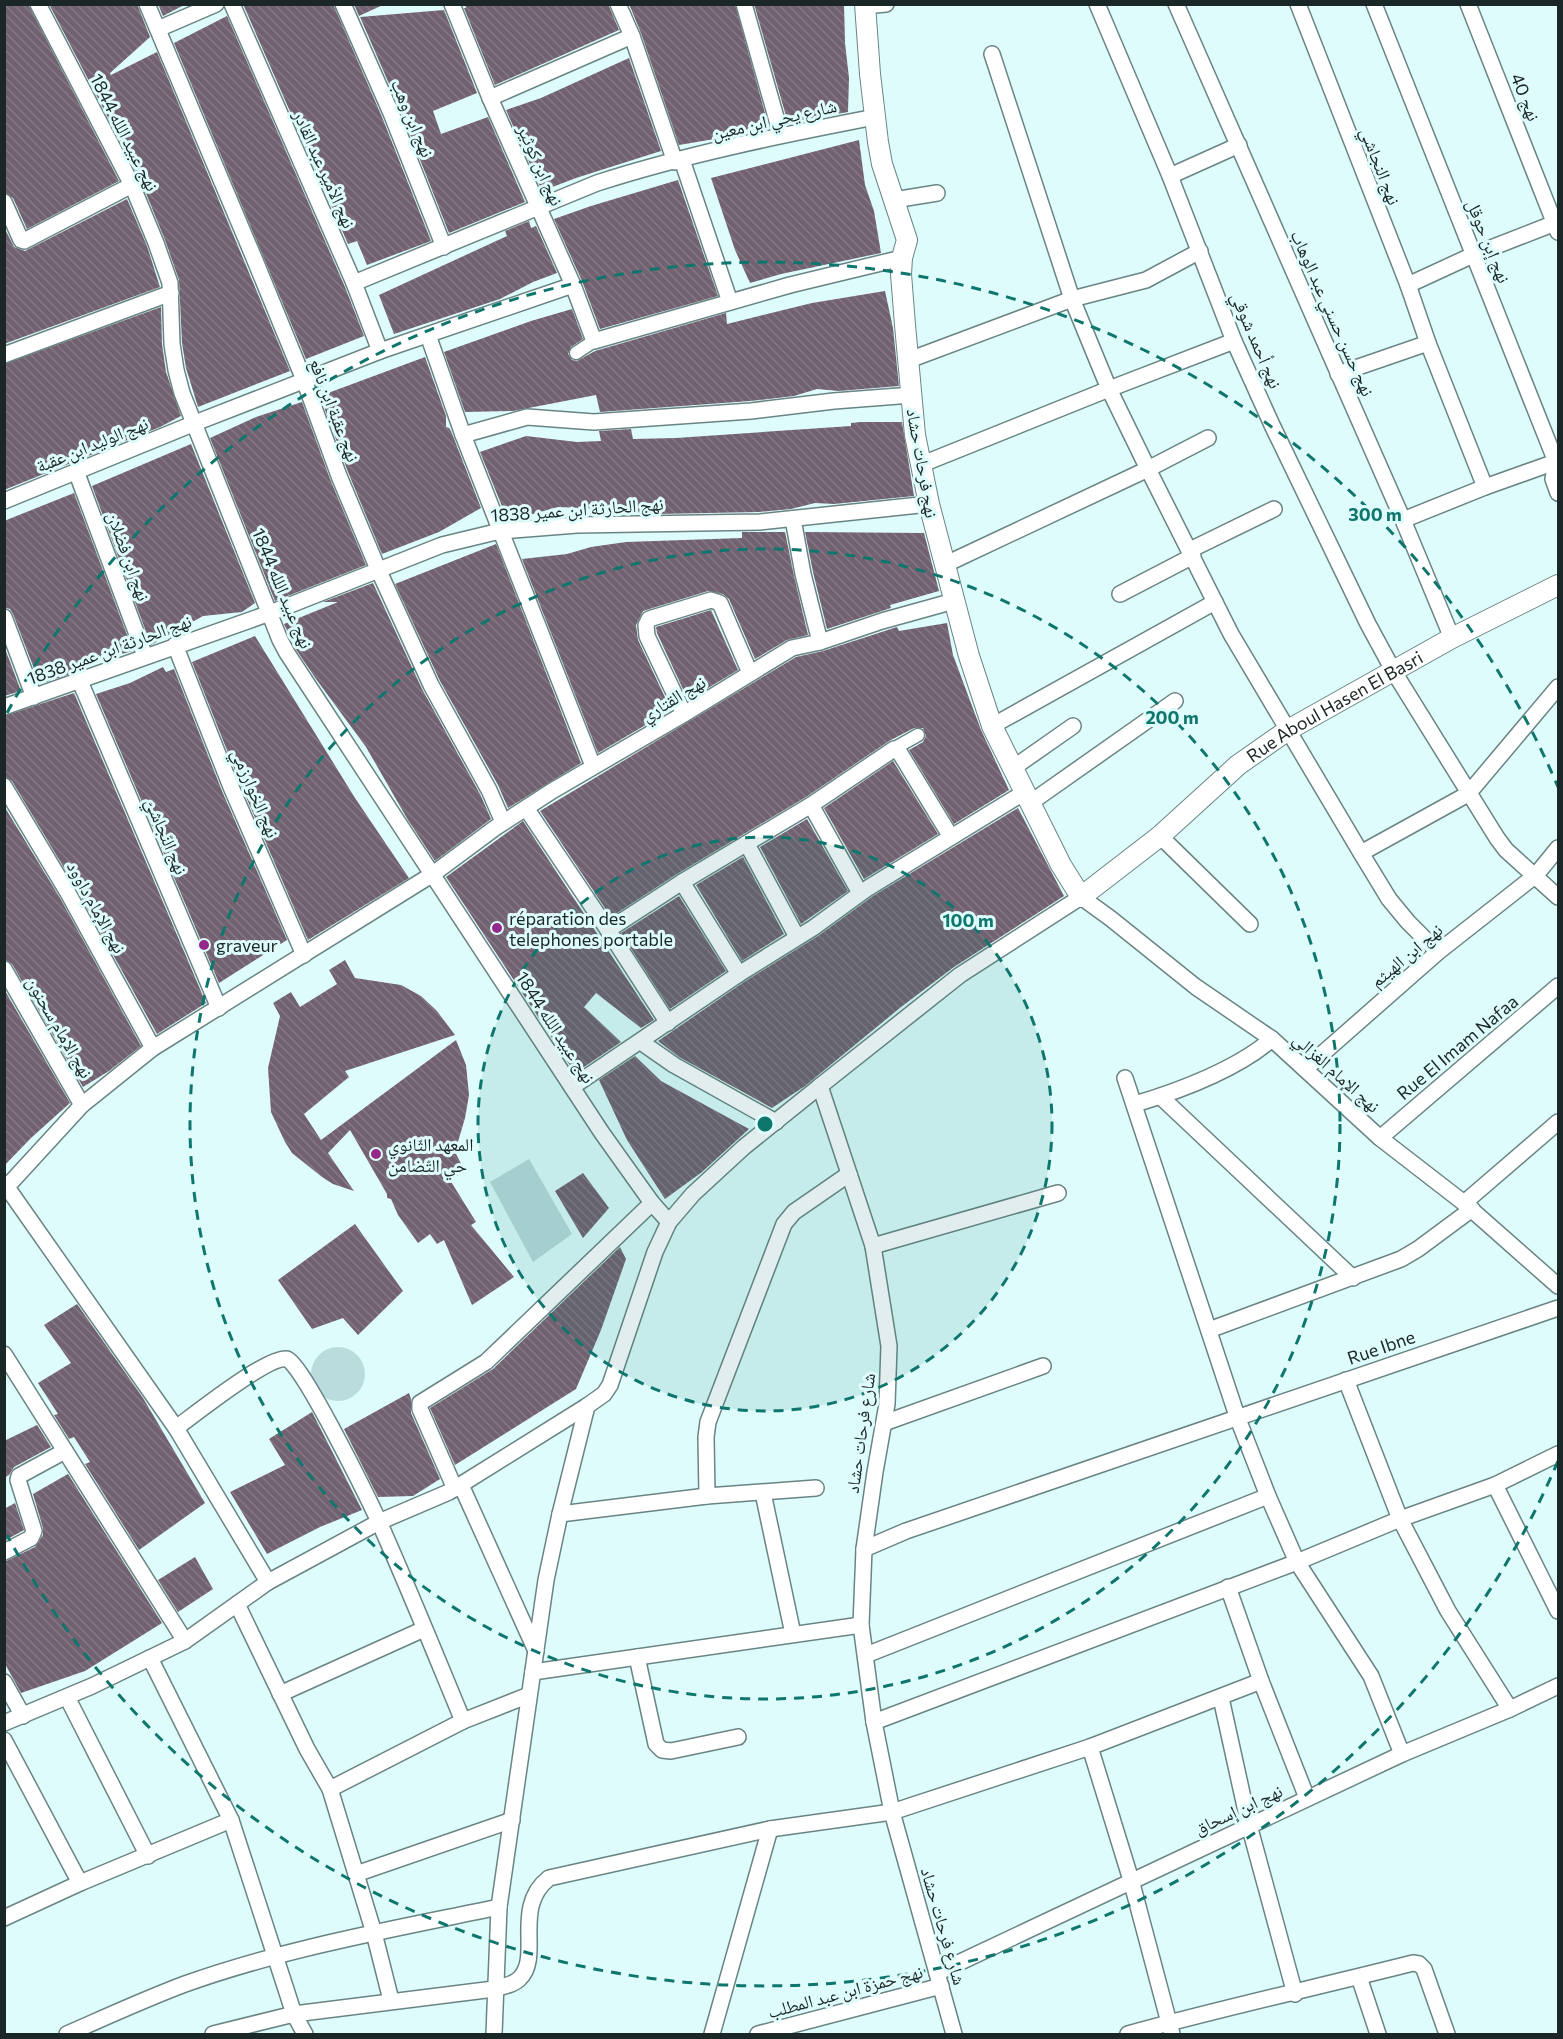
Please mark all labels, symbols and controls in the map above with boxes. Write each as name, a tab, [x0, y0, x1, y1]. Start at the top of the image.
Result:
street label: نهج عبيد اللله 1844	[84, 70, 164, 195]
street label: نهج 40	[1505, 70, 1546, 125]
street label: نهج ابن وهب	[385, 76, 439, 161]
street label: شارع يحي ابن معين	[709, 94, 840, 149]
street label: نهج الأمير عبد القادر	[287, 106, 361, 232]
street label: نهج ابن كوثير	[511, 120, 569, 210]
street label: نهج النجاشي	[1352, 124, 1406, 210]
street label: نهج إبن حوقل	[1460, 196, 1516, 287]
street label: نهج حسن حسني عبد الوهاب	[1282, 227, 1380, 401]
street label: نهج أحمد شوقي	[1223, 288, 1287, 393]
street label: نهج عقبة ابن نافع	[303, 355, 365, 466]
street label: نهج فرحات حشاد	[901, 407, 943, 520]
street label: نهج الوليد ابن عقبة	[33, 412, 152, 478]
street label: نهج الحارثة ابن عمير 1838	[490, 492, 664, 528]
text: 300 m	[1348, 503, 1402, 525]
street label: نهج ابن فضلان	[101, 508, 155, 604]
street label: نهج عبيد اللله 1844	[246, 524, 318, 652]
street label: نهج الحارثة ابن عمير 1838	[24, 609, 195, 691]
street label: Rue Aboul Hasen El Basri	[1242, 646, 1427, 767]
street label: نهج القتاري	[637, 670, 712, 730]
text: 200 m	[1145, 706, 1199, 728]
street label: نهج الخوارزمي	[223, 745, 285, 843]
street label: نهج النّجاشيّ	[137, 794, 193, 880]
street label: نهج الإمام داوود	[61, 857, 131, 958]
place label: réparation des telephones portable	[509, 907, 673, 950]
text: 100 m	[942, 909, 994, 931]
street label: نهج ابن الهيثم	[1365, 918, 1448, 993]
marker: réparation des telephones portable	[490, 921, 504, 935]
place label: graveur	[216, 934, 278, 956]
marker: graveur	[197, 938, 211, 952]
street label: نهج عبيد اللله 1844	[510, 967, 600, 1088]
street label: نهج الإمام سحنون	[20, 972, 98, 1083]
street label: Rue El Imam Nafaa	[1392, 990, 1522, 1104]
street label: نهج الإمام الغزالي	[1286, 1027, 1385, 1120]
centre of rings	[755, 1114, 775, 1134]
place label: المعهد الثّانوي حي التّضامن	[388, 1133, 473, 1181]
marker: المعهد الثّانوي حي التّضامن	[369, 1147, 383, 1161]
street label: Rue Ibne	[1344, 1325, 1418, 1369]
street label: شارع فرحات حشاد	[841, 1371, 880, 1495]
street label: نهج ابن إسحاق	[1190, 1779, 1286, 1841]
street label: شارع فرحات حشاد	[916, 1865, 971, 1988]
street label: نهج حمزة ابن عبد المطلب	[765, 1960, 926, 2024]

